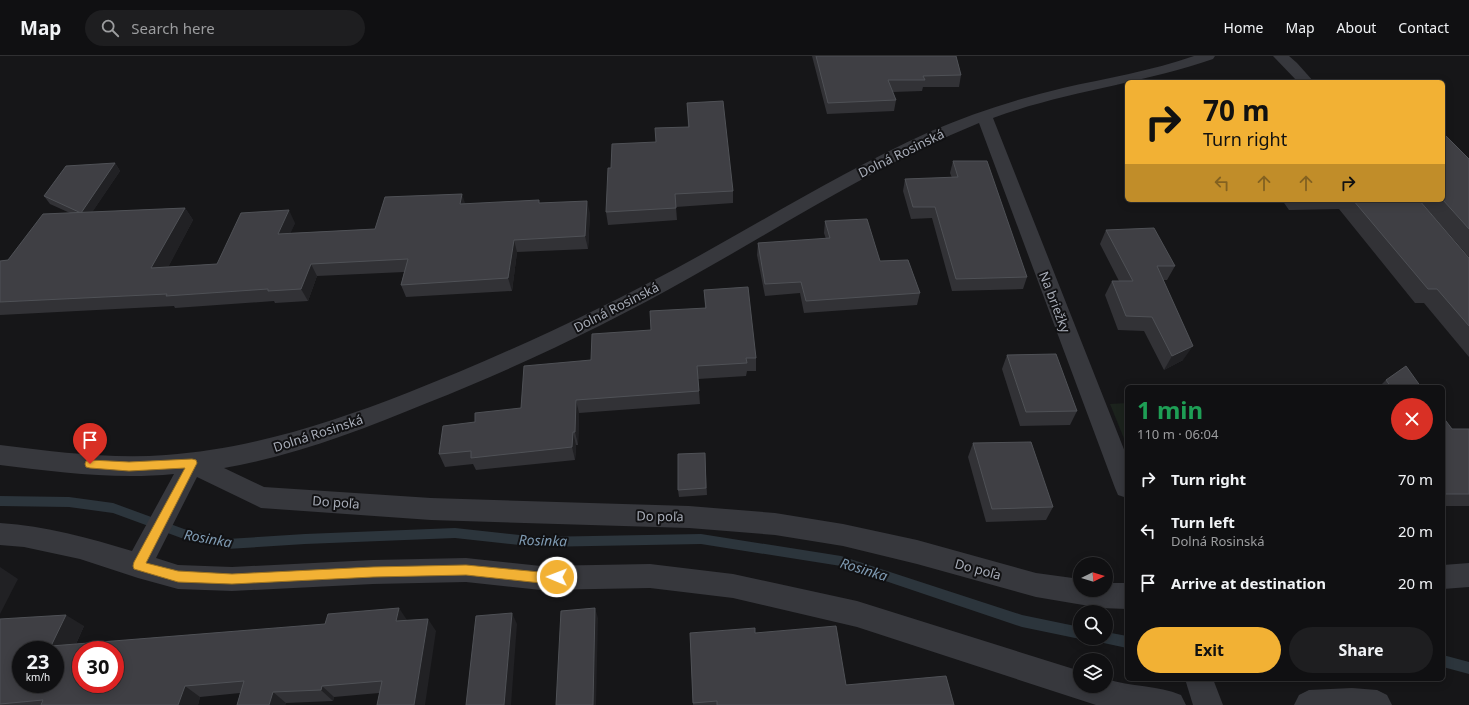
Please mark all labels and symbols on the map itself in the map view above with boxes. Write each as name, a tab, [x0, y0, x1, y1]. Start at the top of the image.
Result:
street label: Dolná Rosinská	[855, 124, 947, 182]
street label: Na briežky	[1035, 269, 1075, 336]
street label: Dolná Rosinská	[570, 278, 662, 336]
street label: Dolná Rosinská	[271, 410, 365, 456]
pin	[73, 423, 107, 464]
street label: Do poľa	[312, 491, 360, 513]
street label: Do poľa	[636, 507, 684, 525]
water label: Rosinka	[182, 524, 234, 552]
water label: Rosinka	[518, 530, 568, 550]
water label: Rosinka	[838, 553, 890, 585]
street label: Do poľa	[953, 554, 1003, 584]
position arrow	[536, 556, 578, 598]
north arrow	[1073, 557, 1113, 597]
speed limit sign: 30	[72, 641, 124, 693]

